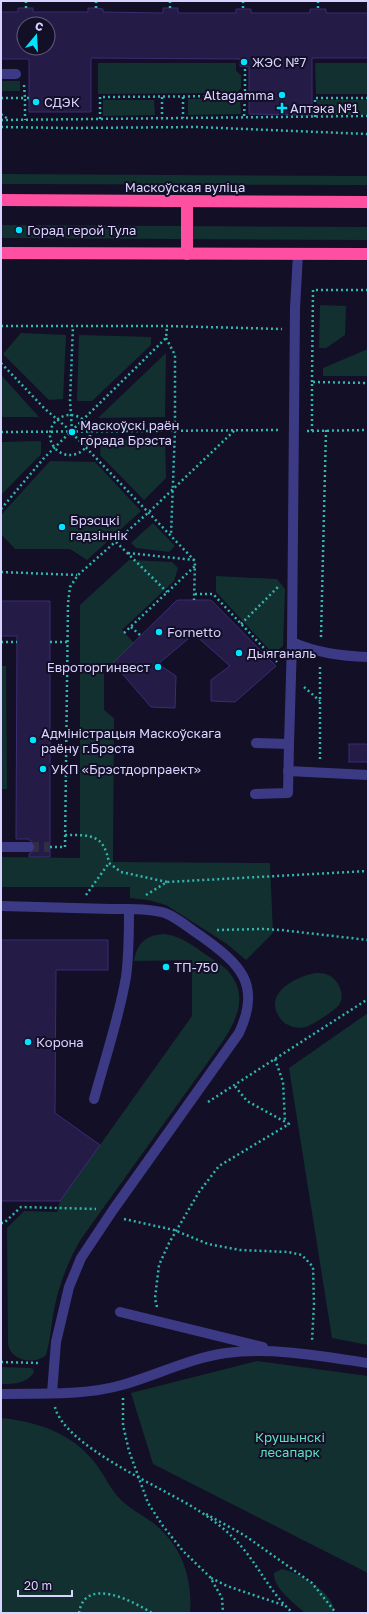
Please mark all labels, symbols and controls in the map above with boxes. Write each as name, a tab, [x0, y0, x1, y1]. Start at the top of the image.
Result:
north arrow	[16, 16, 56, 56]
text: С	[34, 19, 45, 33]
place label: ЖЭС №7	[252, 54, 306, 70]
marker: ЖЭС №7	[239, 57, 249, 67]
place label: Altagamma	[203, 87, 274, 103]
marker: Altagamma	[277, 90, 287, 100]
place label: СДЭК	[44, 94, 80, 110]
marker: СДЭК	[31, 97, 41, 107]
place label: Аптэка №1	[290, 100, 358, 116]
marker: Аптэка №1	[277, 103, 287, 113]
street label: Маскоўская вуліца	[125, 179, 245, 195]
place label: Горад герой Тула	[27, 222, 136, 238]
marker: Горад герой Тула	[14, 225, 24, 235]
place label: Маскоўскі раён горада Брэста	[80, 417, 180, 448]
marker: Маскоўскі раён горада Брэста	[67, 427, 77, 437]
place label: Брэсцкі гадзіннік	[70, 512, 129, 543]
marker: Брэсцкі гадзіннік	[57, 522, 67, 532]
place label: Fornetto	[167, 624, 221, 640]
marker: Fornetto	[154, 627, 164, 637]
place label: Дыяганаль	[247, 645, 316, 661]
marker: Дыяганаль	[234, 648, 244, 658]
place label: Евроторгинвест	[47, 659, 151, 675]
marker: Евроторгинвест	[153, 662, 163, 672]
place label: Адміністрацыя Маскоўскага раёну г.Брэста	[41, 725, 221, 756]
marker: Адміністрацыя Маскоўскага раёну г.Брэста	[28, 735, 38, 745]
place label: УКП «Брэстдорпраект»	[51, 761, 201, 777]
marker: УКП «Брэстдорпраект»	[38, 764, 48, 774]
place label: ТП-750	[174, 959, 218, 975]
marker: ТП-750	[161, 962, 171, 972]
place label: Корона	[36, 1034, 84, 1050]
marker: Корона	[23, 1037, 33, 1047]
park label: Крушынскі лесапарк	[255, 1429, 325, 1460]
scale bar	[18, 1572, 72, 1598]
text: 20 m	[24, 1578, 52, 1593]

